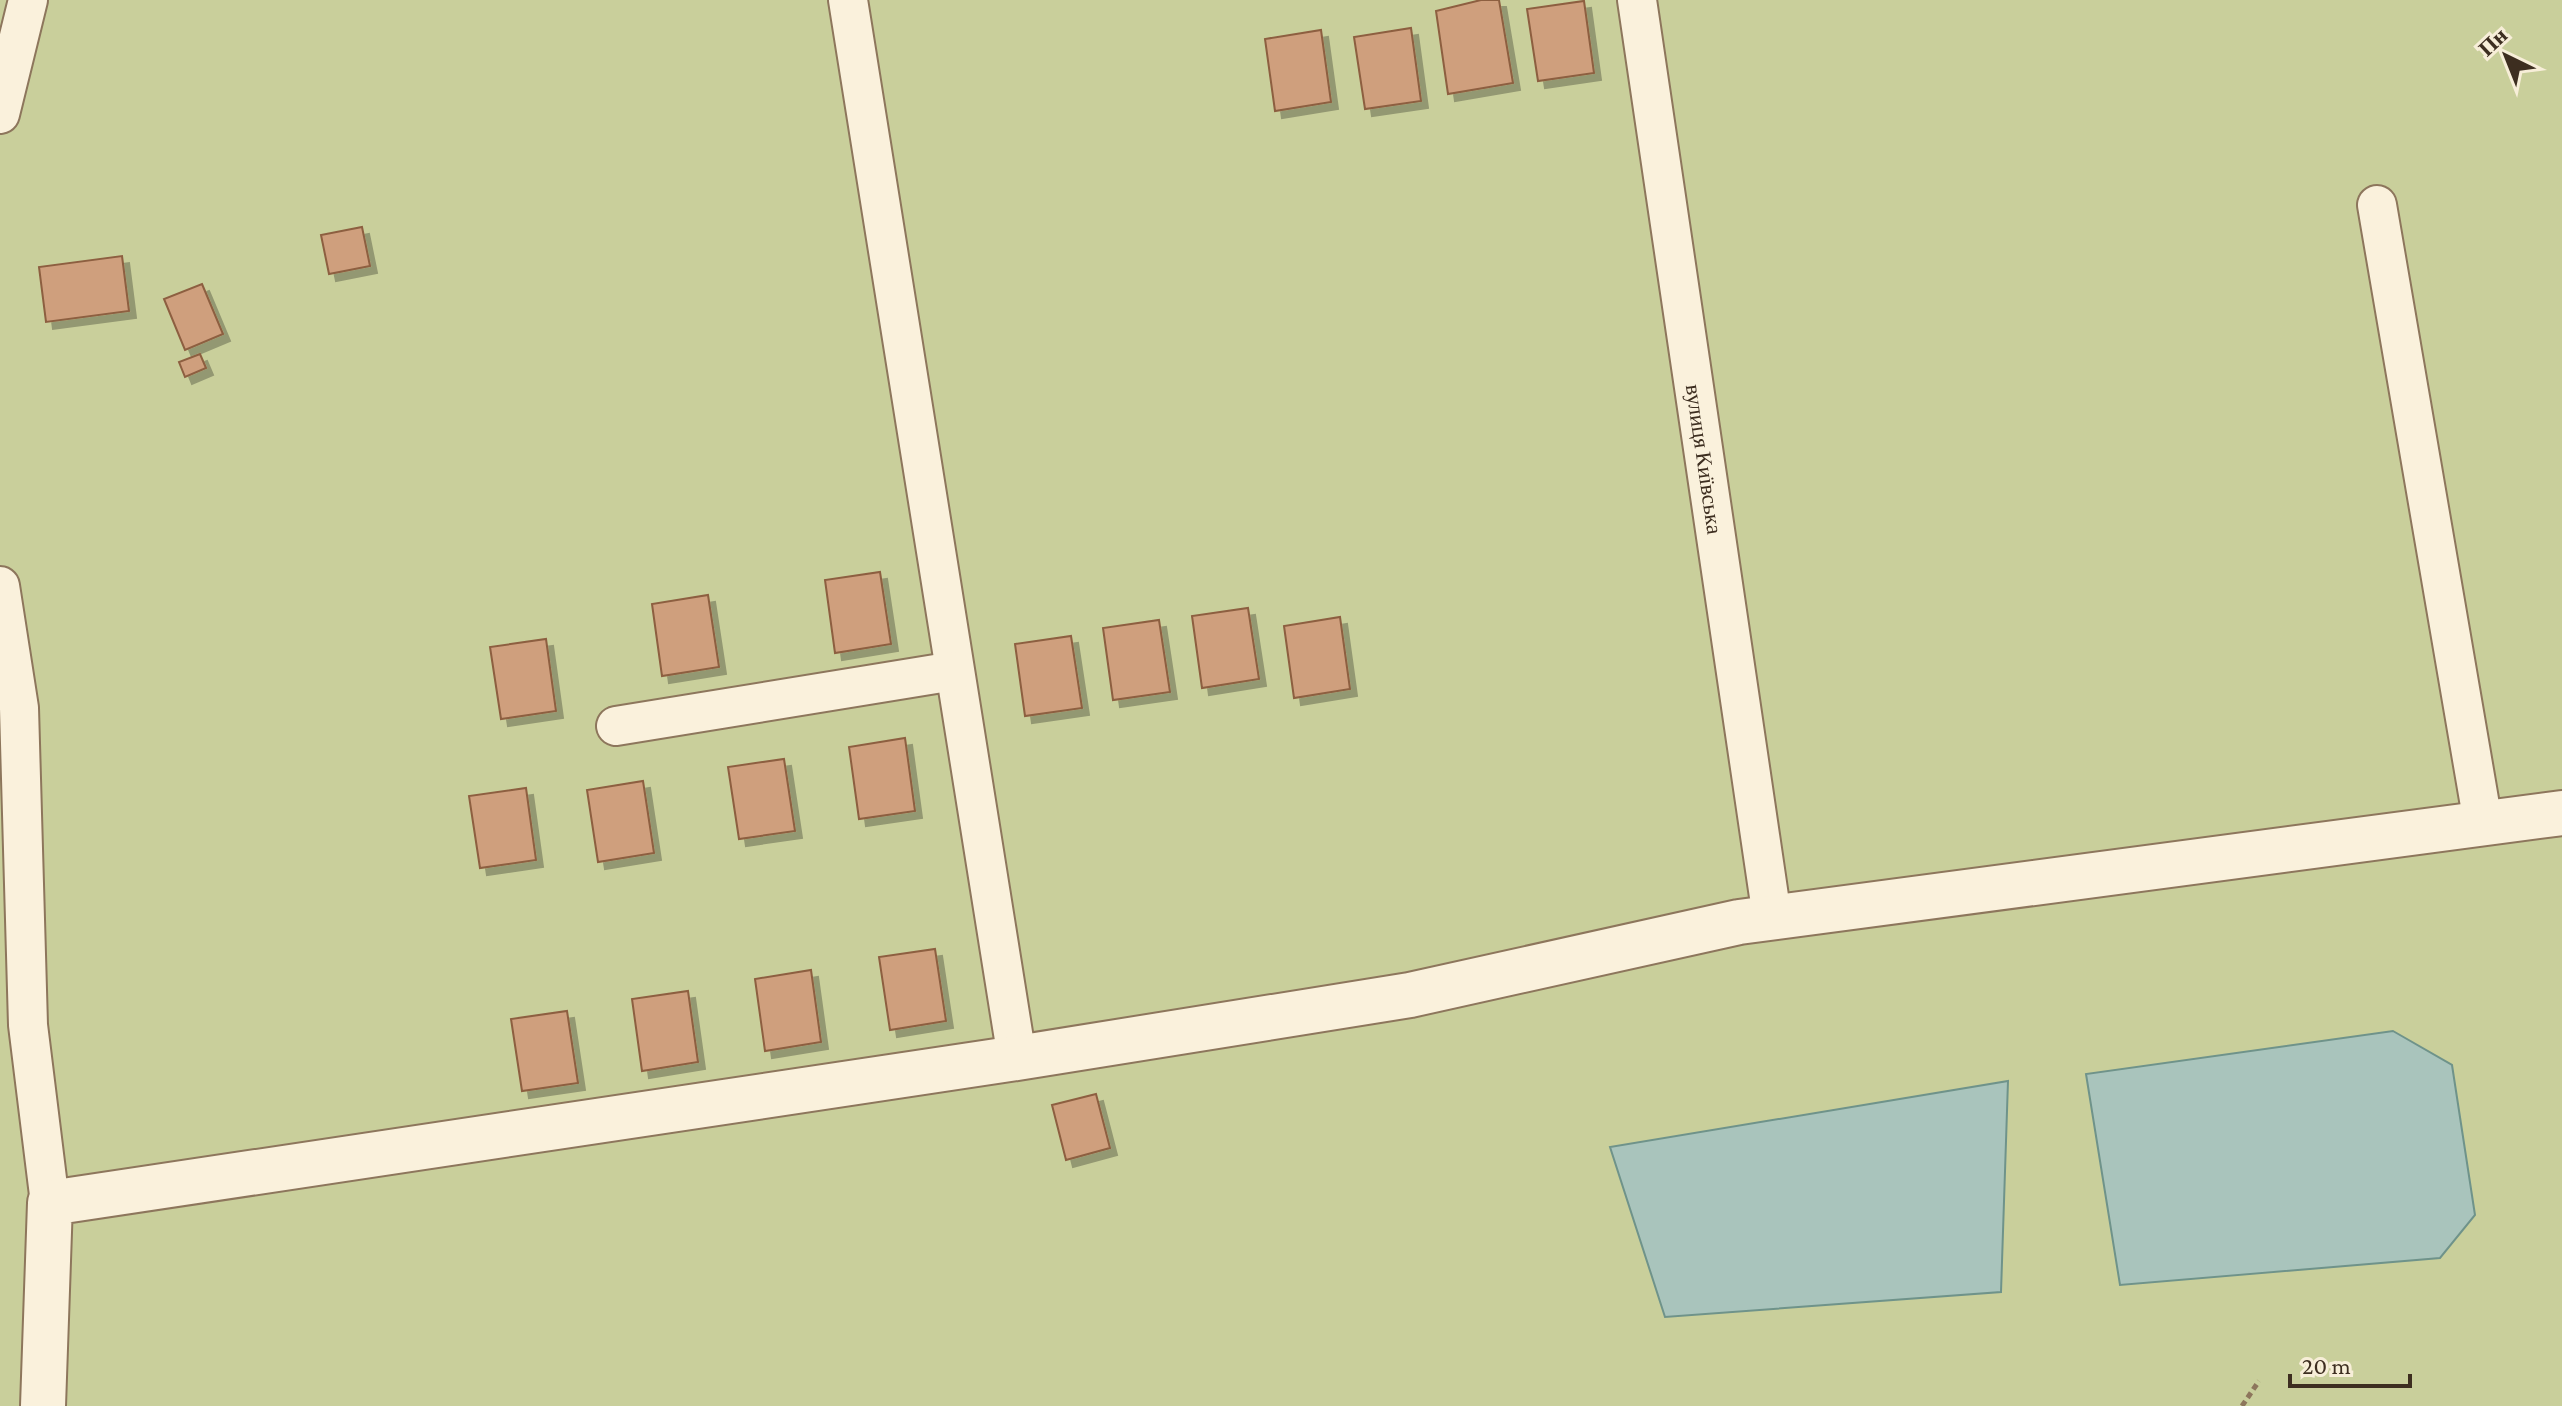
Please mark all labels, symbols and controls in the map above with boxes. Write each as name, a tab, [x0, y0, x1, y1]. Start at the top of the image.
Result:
north arrow	[2466, 16, 2546, 96]
text: Пн	[2473, 22, 2512, 61]
street label: вулиця Київська	[1681, 382, 1728, 536]
scale bar	[2290, 1338, 2410, 1388]
text: 20 m	[2302, 1352, 2351, 1379]

